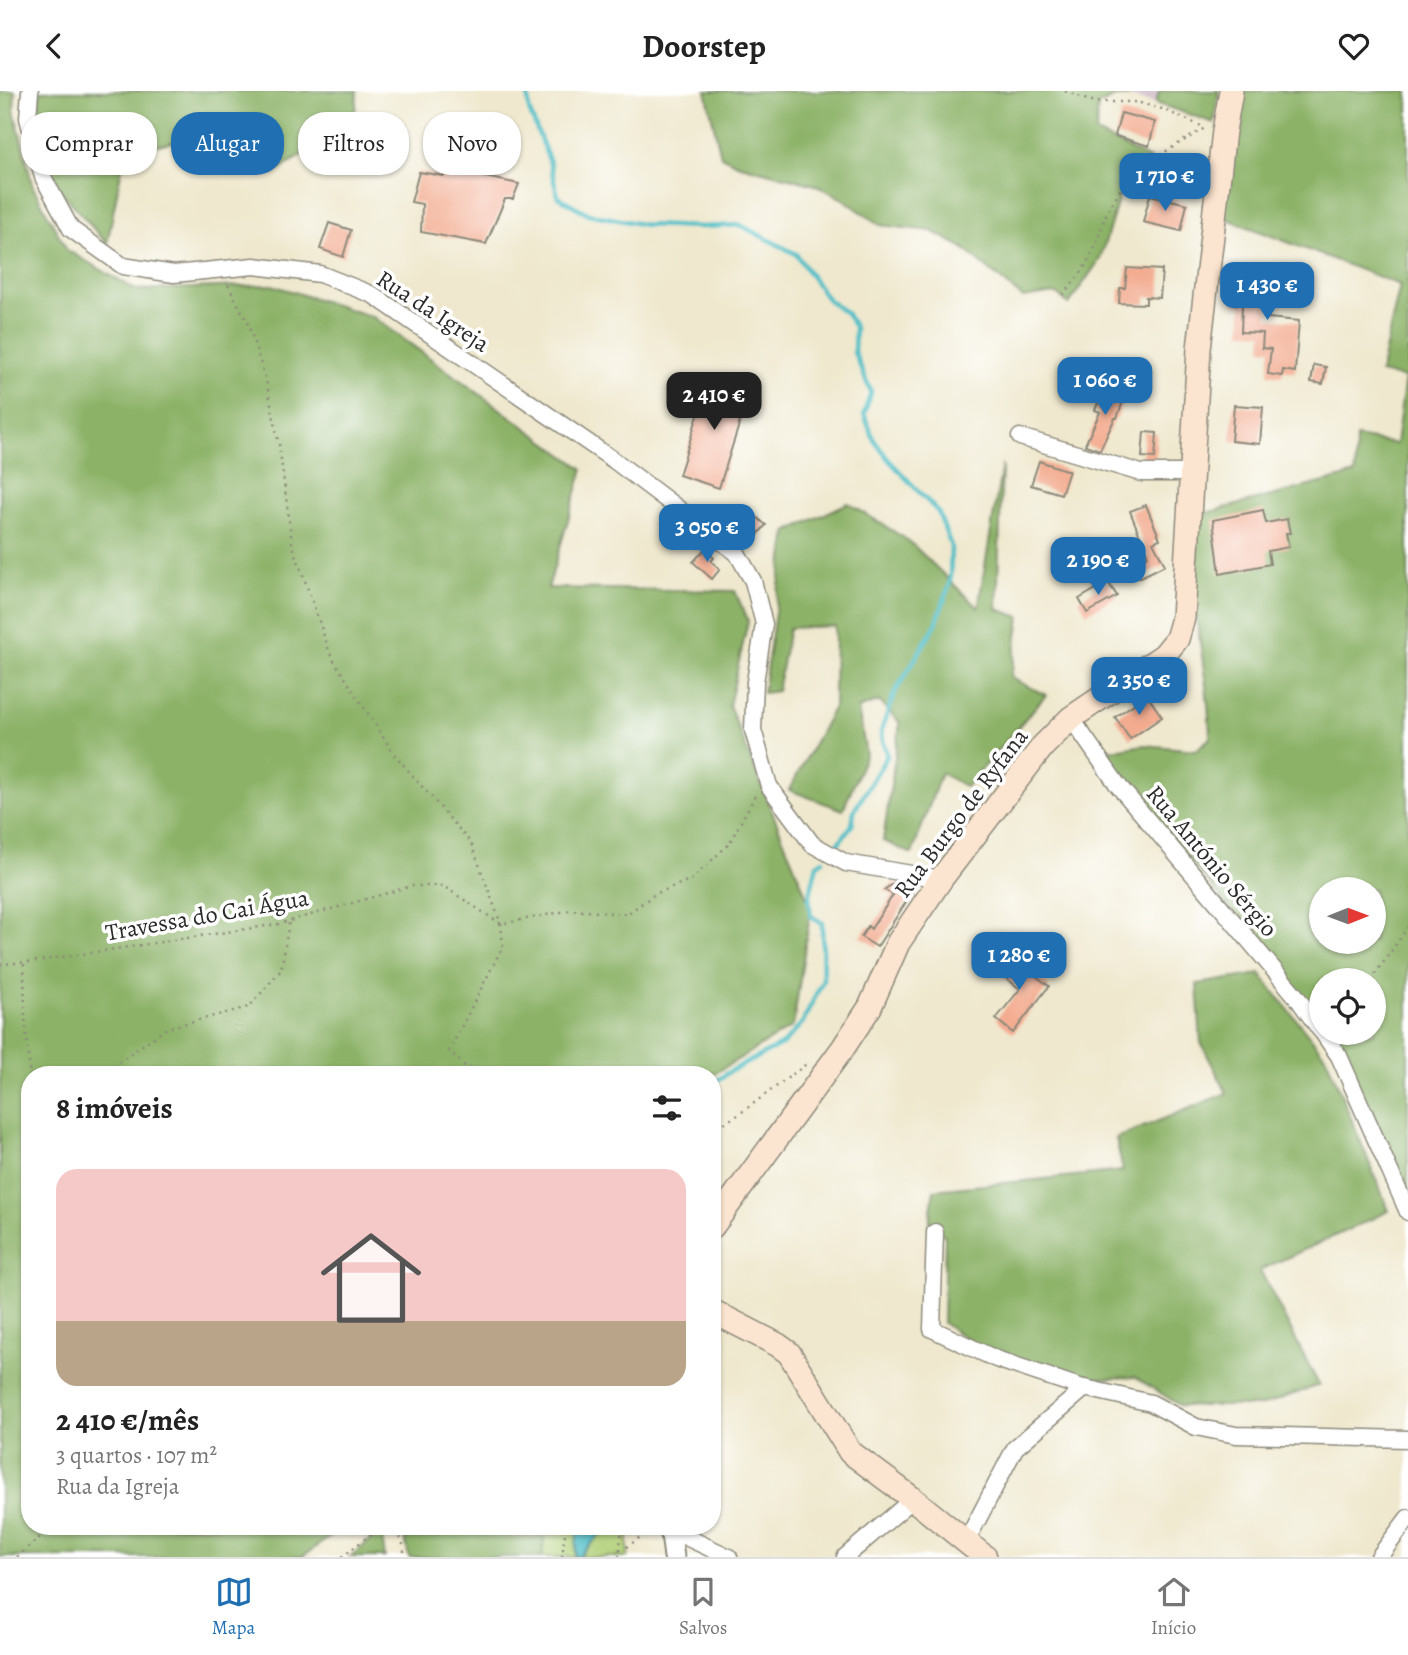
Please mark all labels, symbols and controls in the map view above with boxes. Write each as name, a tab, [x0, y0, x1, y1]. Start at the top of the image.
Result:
text: Doorstep	[642, 24, 766, 68]
icon: back	[35, 27, 73, 65]
icon: heart	[1335, 27, 1373, 65]
chip: Comprar	[21, 112, 157, 175]
chip: Alugar	[171, 112, 284, 175]
chip: Filtros	[298, 112, 409, 175]
chip: Novo	[423, 112, 521, 175]
pin: 1 710 €	[1100, 153, 1230, 213]
text: 1 710 €	[1135, 160, 1195, 191]
street label: Rua da Igreja	[370, 263, 496, 360]
pin: 1 430 €	[1202, 263, 1332, 322]
text: 1 430 €	[1236, 269, 1298, 300]
pin: 1 060 €	[1040, 357, 1170, 417]
text: 1 060 €	[1073, 364, 1137, 395]
pin: 2 410 €	[649, 373, 779, 432]
text: 2 410 €	[683, 379, 745, 410]
pin: 3 050 €	[642, 505, 772, 564]
text: 3 050 €	[675, 511, 739, 542]
pin: 2 190 €	[1033, 538, 1163, 597]
text: 2 190 €	[1067, 544, 1129, 575]
pin: 2 350 €	[1074, 657, 1204, 717]
text: 2 350 €	[1107, 664, 1171, 695]
street label: Rua Burgo de Ryfana	[887, 721, 1036, 904]
street label: Rua António Sérgio	[1139, 778, 1285, 944]
north arrow	[1309, 877, 1386, 954]
map controls	[1309, 877, 1386, 1045]
street label: Travessa do Cai Água	[103, 881, 312, 949]
pin: 1 280 €	[954, 933, 1084, 992]
text: 1 280 €	[987, 939, 1051, 970]
button: locate	[1309, 968, 1386, 1045]
text: 8 imóveis	[56, 1088, 173, 1128]
icon: filters	[648, 1089, 686, 1127]
icon: home	[308, 1215, 434, 1341]
text: 2 410 €/mês	[56, 1400, 199, 1440]
text: 3 quartos · 107 m²	[56, 1440, 217, 1471]
text: Rua da Igreja	[56, 1471, 179, 1502]
tab: Mapa	[212, 1573, 255, 1641]
tab: Salvos	[679, 1573, 727, 1641]
tab: Início	[1151, 1573, 1196, 1641]

